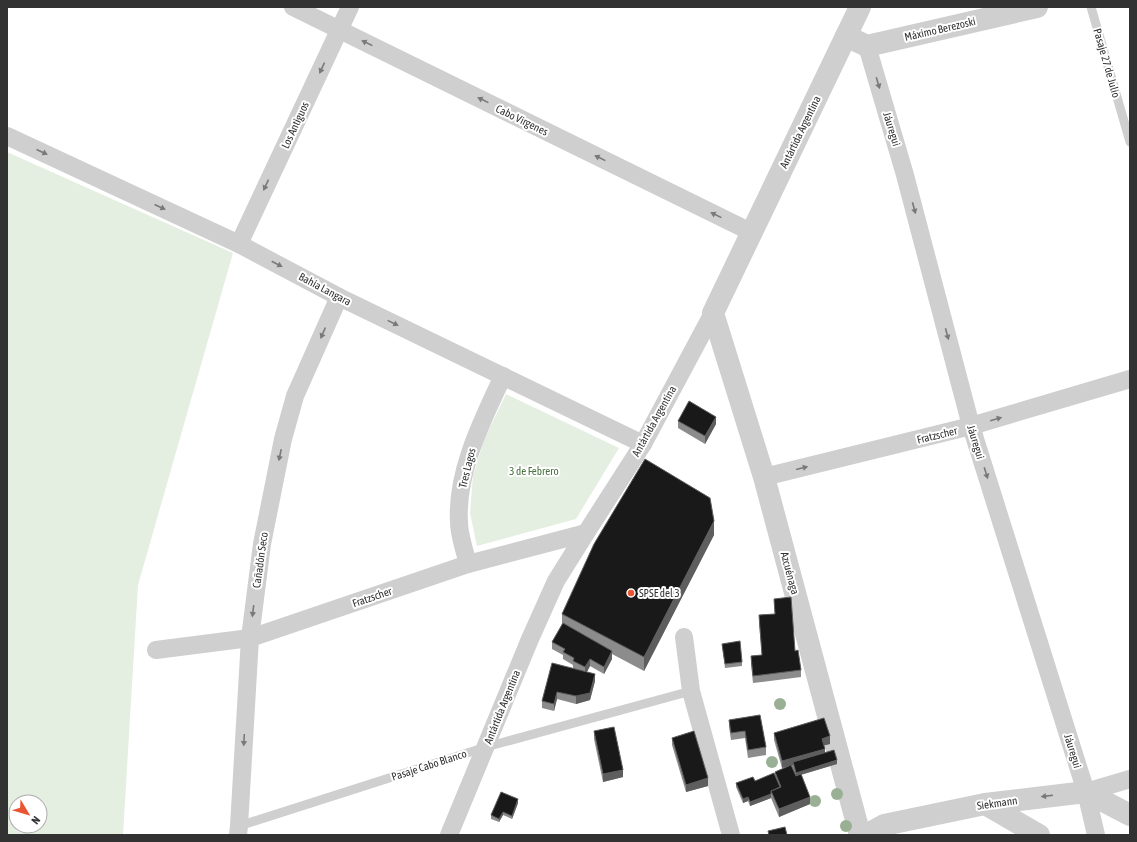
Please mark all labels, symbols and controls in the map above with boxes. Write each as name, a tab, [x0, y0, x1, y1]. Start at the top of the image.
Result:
street label: Máximo Berezoski	[903, 15, 977, 43]
street label: Pasaje 27 de Julio	[1091, 27, 1123, 99]
one-way arrow	[361, 40, 372, 46]
one-way arrow	[318, 62, 324, 74]
one-way arrow	[875, 78, 881, 90]
street label: Antártida Argentina	[777, 94, 823, 170]
one-way arrow	[477, 97, 489, 103]
street label: Los Antiguos	[279, 100, 311, 150]
street label: Cabo Virgenes	[494, 102, 550, 138]
street label: Jáuregui	[881, 111, 903, 147]
one-way arrow	[37, 150, 49, 156]
one-way arrow	[594, 155, 606, 161]
one-way arrow	[263, 180, 269, 191]
one-way arrow	[911, 203, 917, 215]
one-way arrow	[155, 204, 166, 210]
one-way arrow	[711, 212, 722, 218]
one-way arrow	[271, 261, 283, 267]
street label: Bahía Langara	[297, 270, 353, 308]
one-way arrow	[387, 320, 399, 326]
one-way arrow	[320, 327, 326, 339]
one-way arrow	[944, 328, 950, 340]
street label: Antártida Argentina	[630, 384, 678, 458]
one-way arrow	[990, 416, 1002, 422]
street label: Fratzscher	[916, 424, 959, 446]
street label: Jáuregui	[965, 424, 987, 460]
street label: Tres Lagos	[456, 447, 478, 489]
one-way arrow	[277, 449, 283, 461]
park label: 3 de Febrero	[509, 465, 559, 477]
one-way arrow	[797, 465, 809, 471]
one-way arrow	[983, 467, 989, 479]
street label: Cañadón Seco	[250, 531, 270, 589]
street label: Azcuénaga	[779, 550, 801, 596]
street label: Fratzscher	[351, 584, 394, 609]
place label: SPSE del 3	[639, 587, 680, 599]
marker: SPSE del 3	[626, 588, 636, 598]
one-way arrow	[250, 605, 257, 617]
street label: Antártida Argentina	[482, 668, 522, 746]
street label: Jáuregui	[1062, 733, 1084, 769]
one-way arrow	[240, 734, 247, 746]
street label: Pasaje Cabo Blanco	[390, 747, 468, 783]
one-way arrow	[1041, 793, 1053, 800]
north arrow	[8, 794, 48, 834]
street label: Siekmann	[976, 794, 1018, 812]
text: N	[29, 814, 43, 826]

